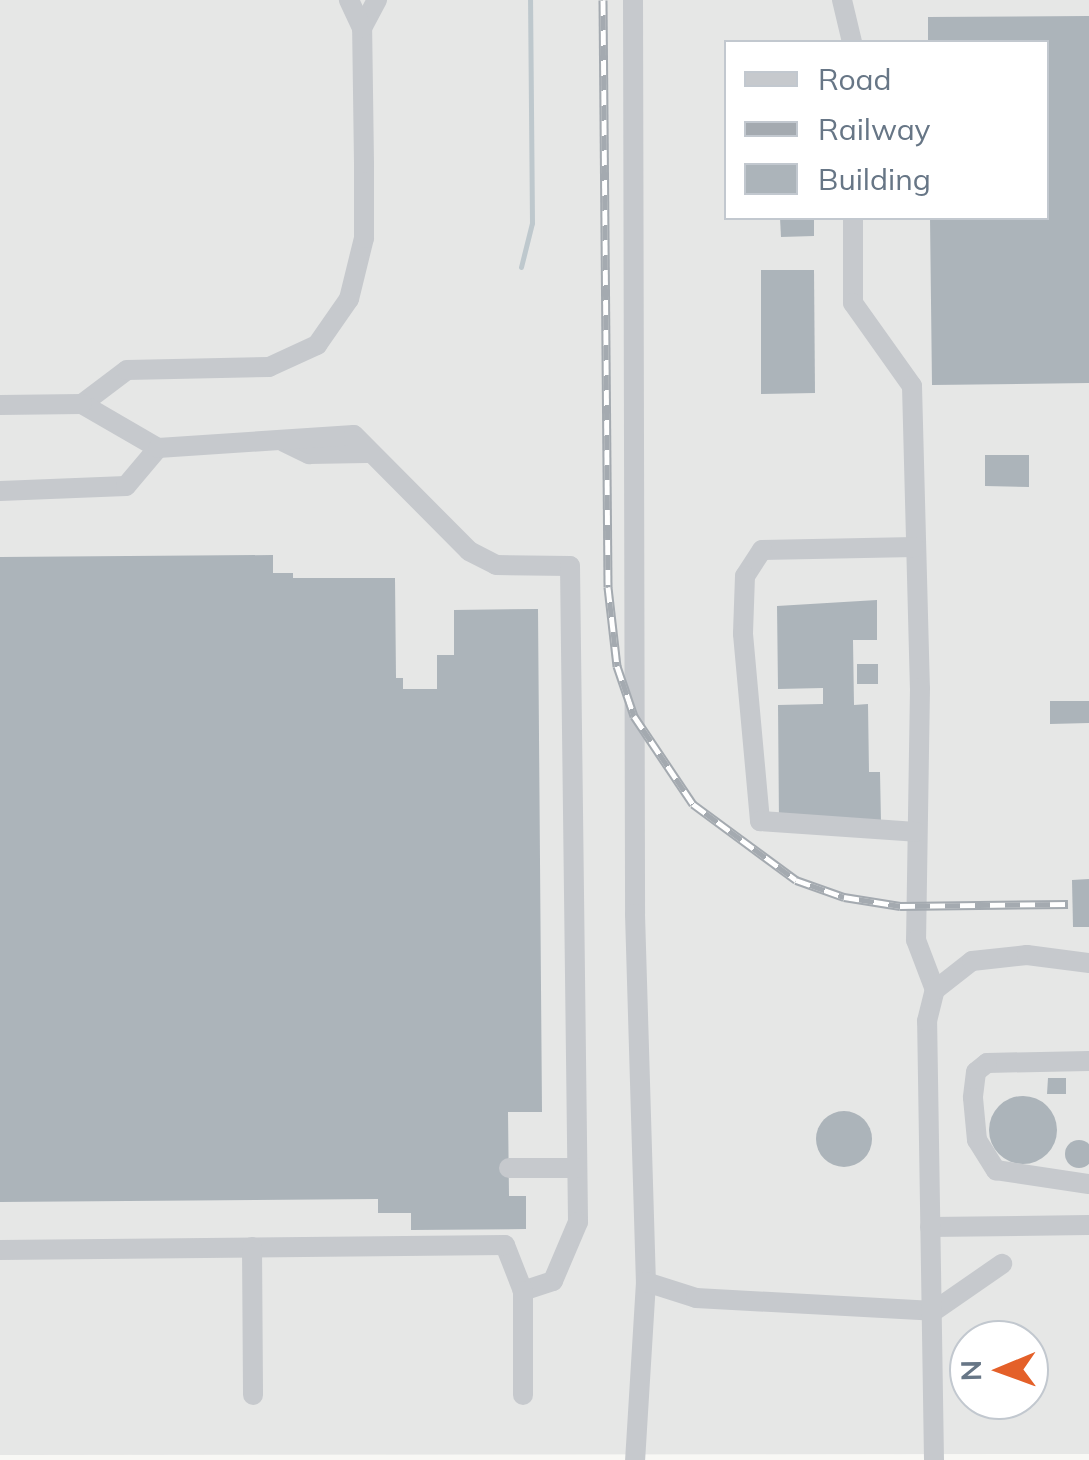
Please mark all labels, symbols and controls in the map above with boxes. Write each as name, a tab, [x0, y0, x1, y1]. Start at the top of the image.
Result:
legend	[724, 40, 1049, 220]
text: Road	[818, 60, 892, 98]
text: Railway	[818, 110, 931, 148]
text: Building	[818, 160, 931, 198]
north arrow	[949, 1320, 1049, 1420]
text: N	[953, 1360, 988, 1381]

